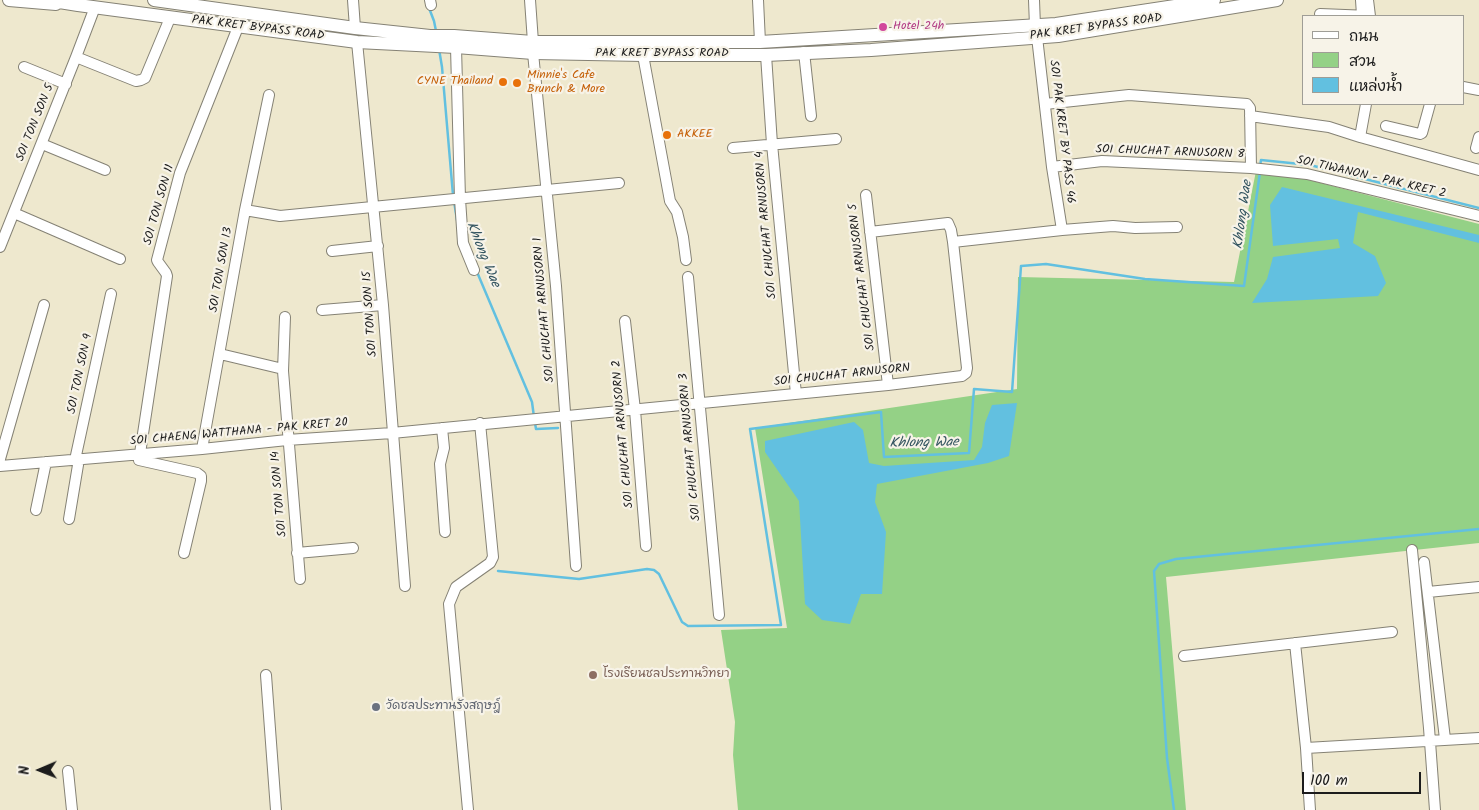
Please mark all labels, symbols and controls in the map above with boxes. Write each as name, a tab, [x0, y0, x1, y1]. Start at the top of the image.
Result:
street label: PAK KRET BYPASS ROAD	[1029, 12, 1163, 44]
street label: PAK KRET BYPASS ROAD	[191, 14, 325, 44]
legend	[1302, 15, 1464, 105]
place label: Hotel 24h	[893, 20, 944, 34]
marker: Hotel 24h	[877, 21, 889, 33]
text: ถนน	[1349, 25, 1378, 49]
street label: PAK KRET BYPASS ROAD	[595, 47, 729, 61]
text: สวน	[1349, 50, 1376, 74]
street label: SOI PAK KRET BY PASS 46	[1045, 59, 1077, 205]
place label: Minnie's Cafe Brunch & More	[527, 69, 605, 97]
place label: CYNE Thailand	[417, 75, 493, 89]
text: แหล่งน้ำ	[1349, 75, 1403, 99]
marker: CYNE Thailand	[497, 76, 509, 88]
marker: Minnie's Cafe Brunch & More	[511, 77, 523, 89]
street label: SOI TON SON 5	[14, 82, 58, 164]
place label: AKKEE	[677, 128, 713, 142]
marker: AKKEE	[661, 129, 673, 141]
street label: SOI CHUCHAT ARNUSORN 8	[1095, 143, 1245, 163]
street label: SOI CHUCHAT ARNUSORN 4	[753, 151, 781, 299]
street label: SOI TIWANON - PAK KRET 2	[1295, 154, 1447, 202]
street label: SOI TON SON 11	[142, 163, 178, 247]
water label: Khlong Wae	[1231, 180, 1257, 250]
street label: SOI CHUCHAT ARNUSORN 5	[847, 203, 879, 351]
water label: Khlong Wae	[461, 220, 503, 290]
street label: SOI TON SON 13	[207, 226, 237, 314]
street label: SOI CHUCHAT ARNUSORN 1	[531, 237, 559, 383]
street label: SOI TON SON 15	[361, 271, 381, 357]
street label: SOI TON SON 9	[65, 333, 97, 415]
street label: SOI CHUCHAT ARNUSORN 2	[610, 359, 638, 509]
street label: SOI CHUCHAT ARNUSORN	[773, 362, 911, 390]
street label: SOI CHUCHAT ARNUSORN 3	[677, 372, 705, 522]
street label: SOI CHAENG WATTHANA - PAK KRET 20	[130, 416, 348, 450]
water label: Khlong Wae	[889, 435, 959, 453]
street label: SOI TON SON 14	[269, 451, 291, 537]
place label: โรงเรียนชลประทานวิทยา	[603, 668, 729, 682]
marker: โรงเรียนชลประทานวิทยา	[587, 669, 599, 681]
place label: วัดชลประทานรังสฤษฎ์	[386, 700, 500, 714]
marker: วัดชลประทานรังสฤษฎ์	[370, 701, 382, 713]
north arrow	[15, 745, 65, 795]
scale bar	[1304, 762, 1423, 794]
text: N	[14, 766, 36, 775]
text: 100 m	[1310, 769, 1348, 793]

